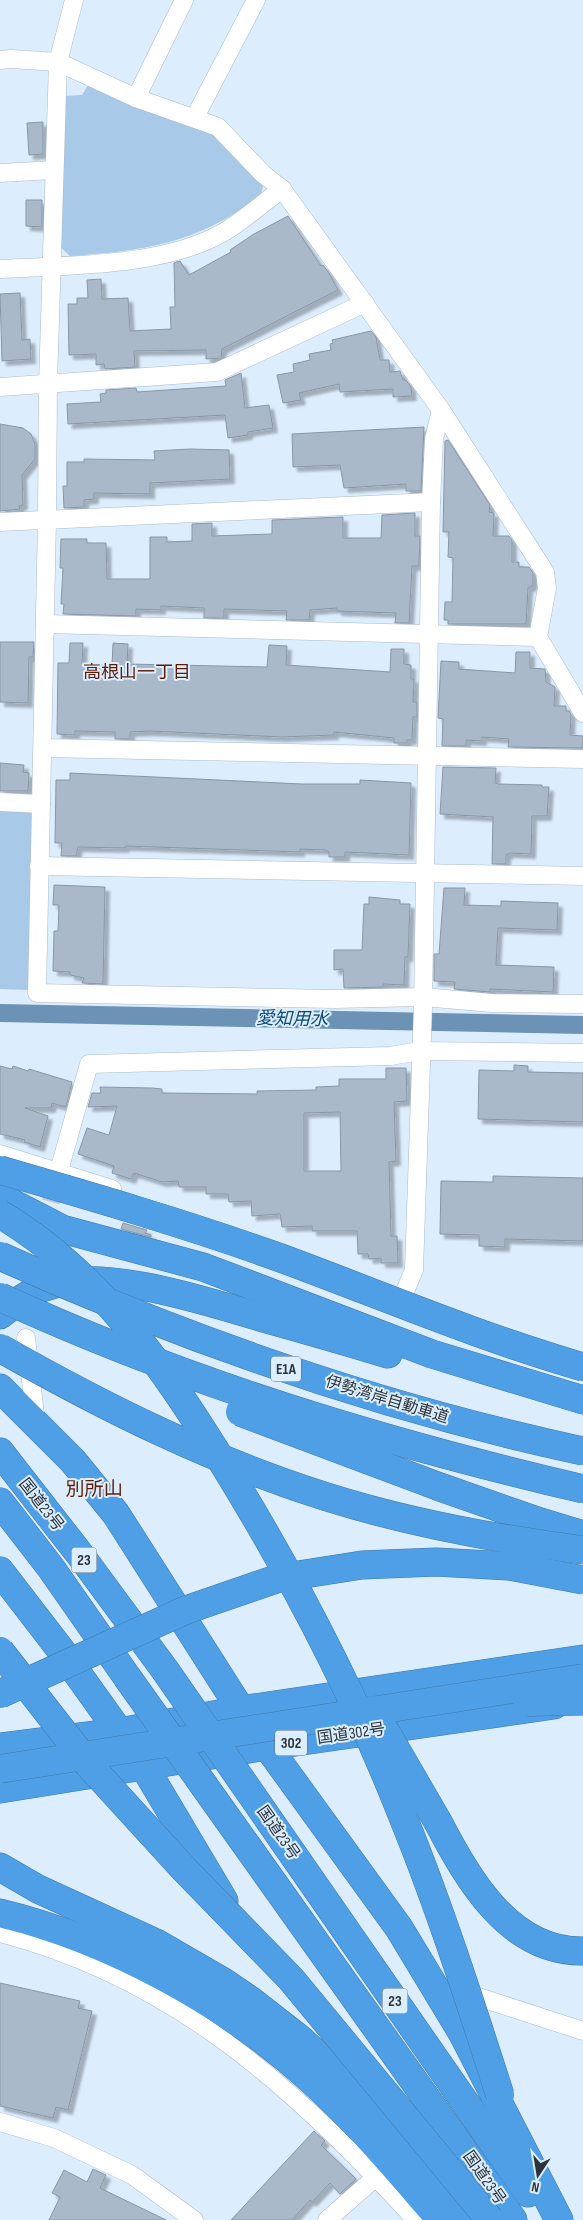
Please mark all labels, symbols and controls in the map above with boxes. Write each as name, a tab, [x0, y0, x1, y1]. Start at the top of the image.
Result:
district label: 高根山一丁目	[83, 662, 191, 683]
water label: 愛知用水	[256, 1008, 330, 1030]
road number: E1A	[271, 1356, 301, 1382]
street label: 伊勢湾岸自動車道	[323, 1372, 451, 1428]
street label: 国道23号	[15, 1475, 67, 1535]
district label: 別所山	[65, 1478, 123, 1501]
road number: 23	[72, 1548, 96, 1572]
street label: 国道302号	[316, 1720, 386, 1748]
road number: 302	[275, 1730, 307, 1756]
street label: 国道23号	[253, 1802, 303, 1864]
road number: 23	[382, 1988, 408, 2014]
street label: 国道23号	[459, 2147, 509, 2209]
north arrow	[513, 2150, 563, 2200]
text: N	[530, 2178, 541, 2196]

